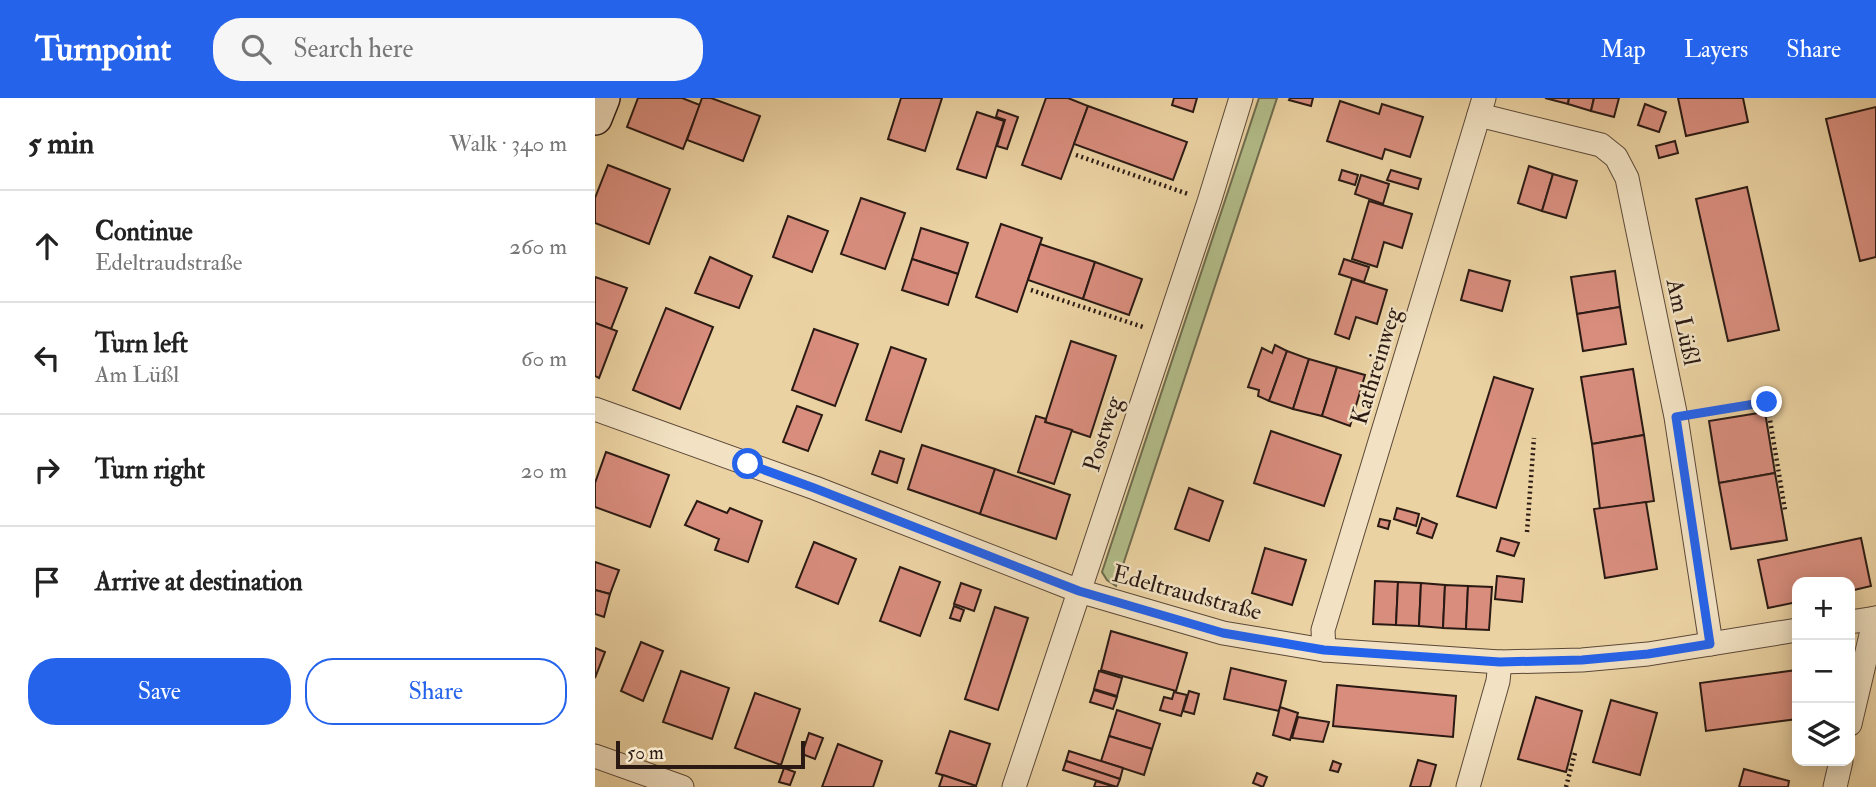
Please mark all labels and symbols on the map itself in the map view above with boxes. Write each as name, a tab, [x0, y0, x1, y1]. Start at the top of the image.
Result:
street label: Am Lüßl	[1659, 275, 1707, 368]
street label: Kathreinweg	[1344, 303, 1409, 428]
route end	[1751, 386, 1782, 417]
street label: Postweg	[1076, 391, 1130, 476]
route start	[732, 448, 763, 479]
street label: Edeltraudstraße	[1109, 558, 1265, 628]
scale bar	[616, 738, 805, 770]

